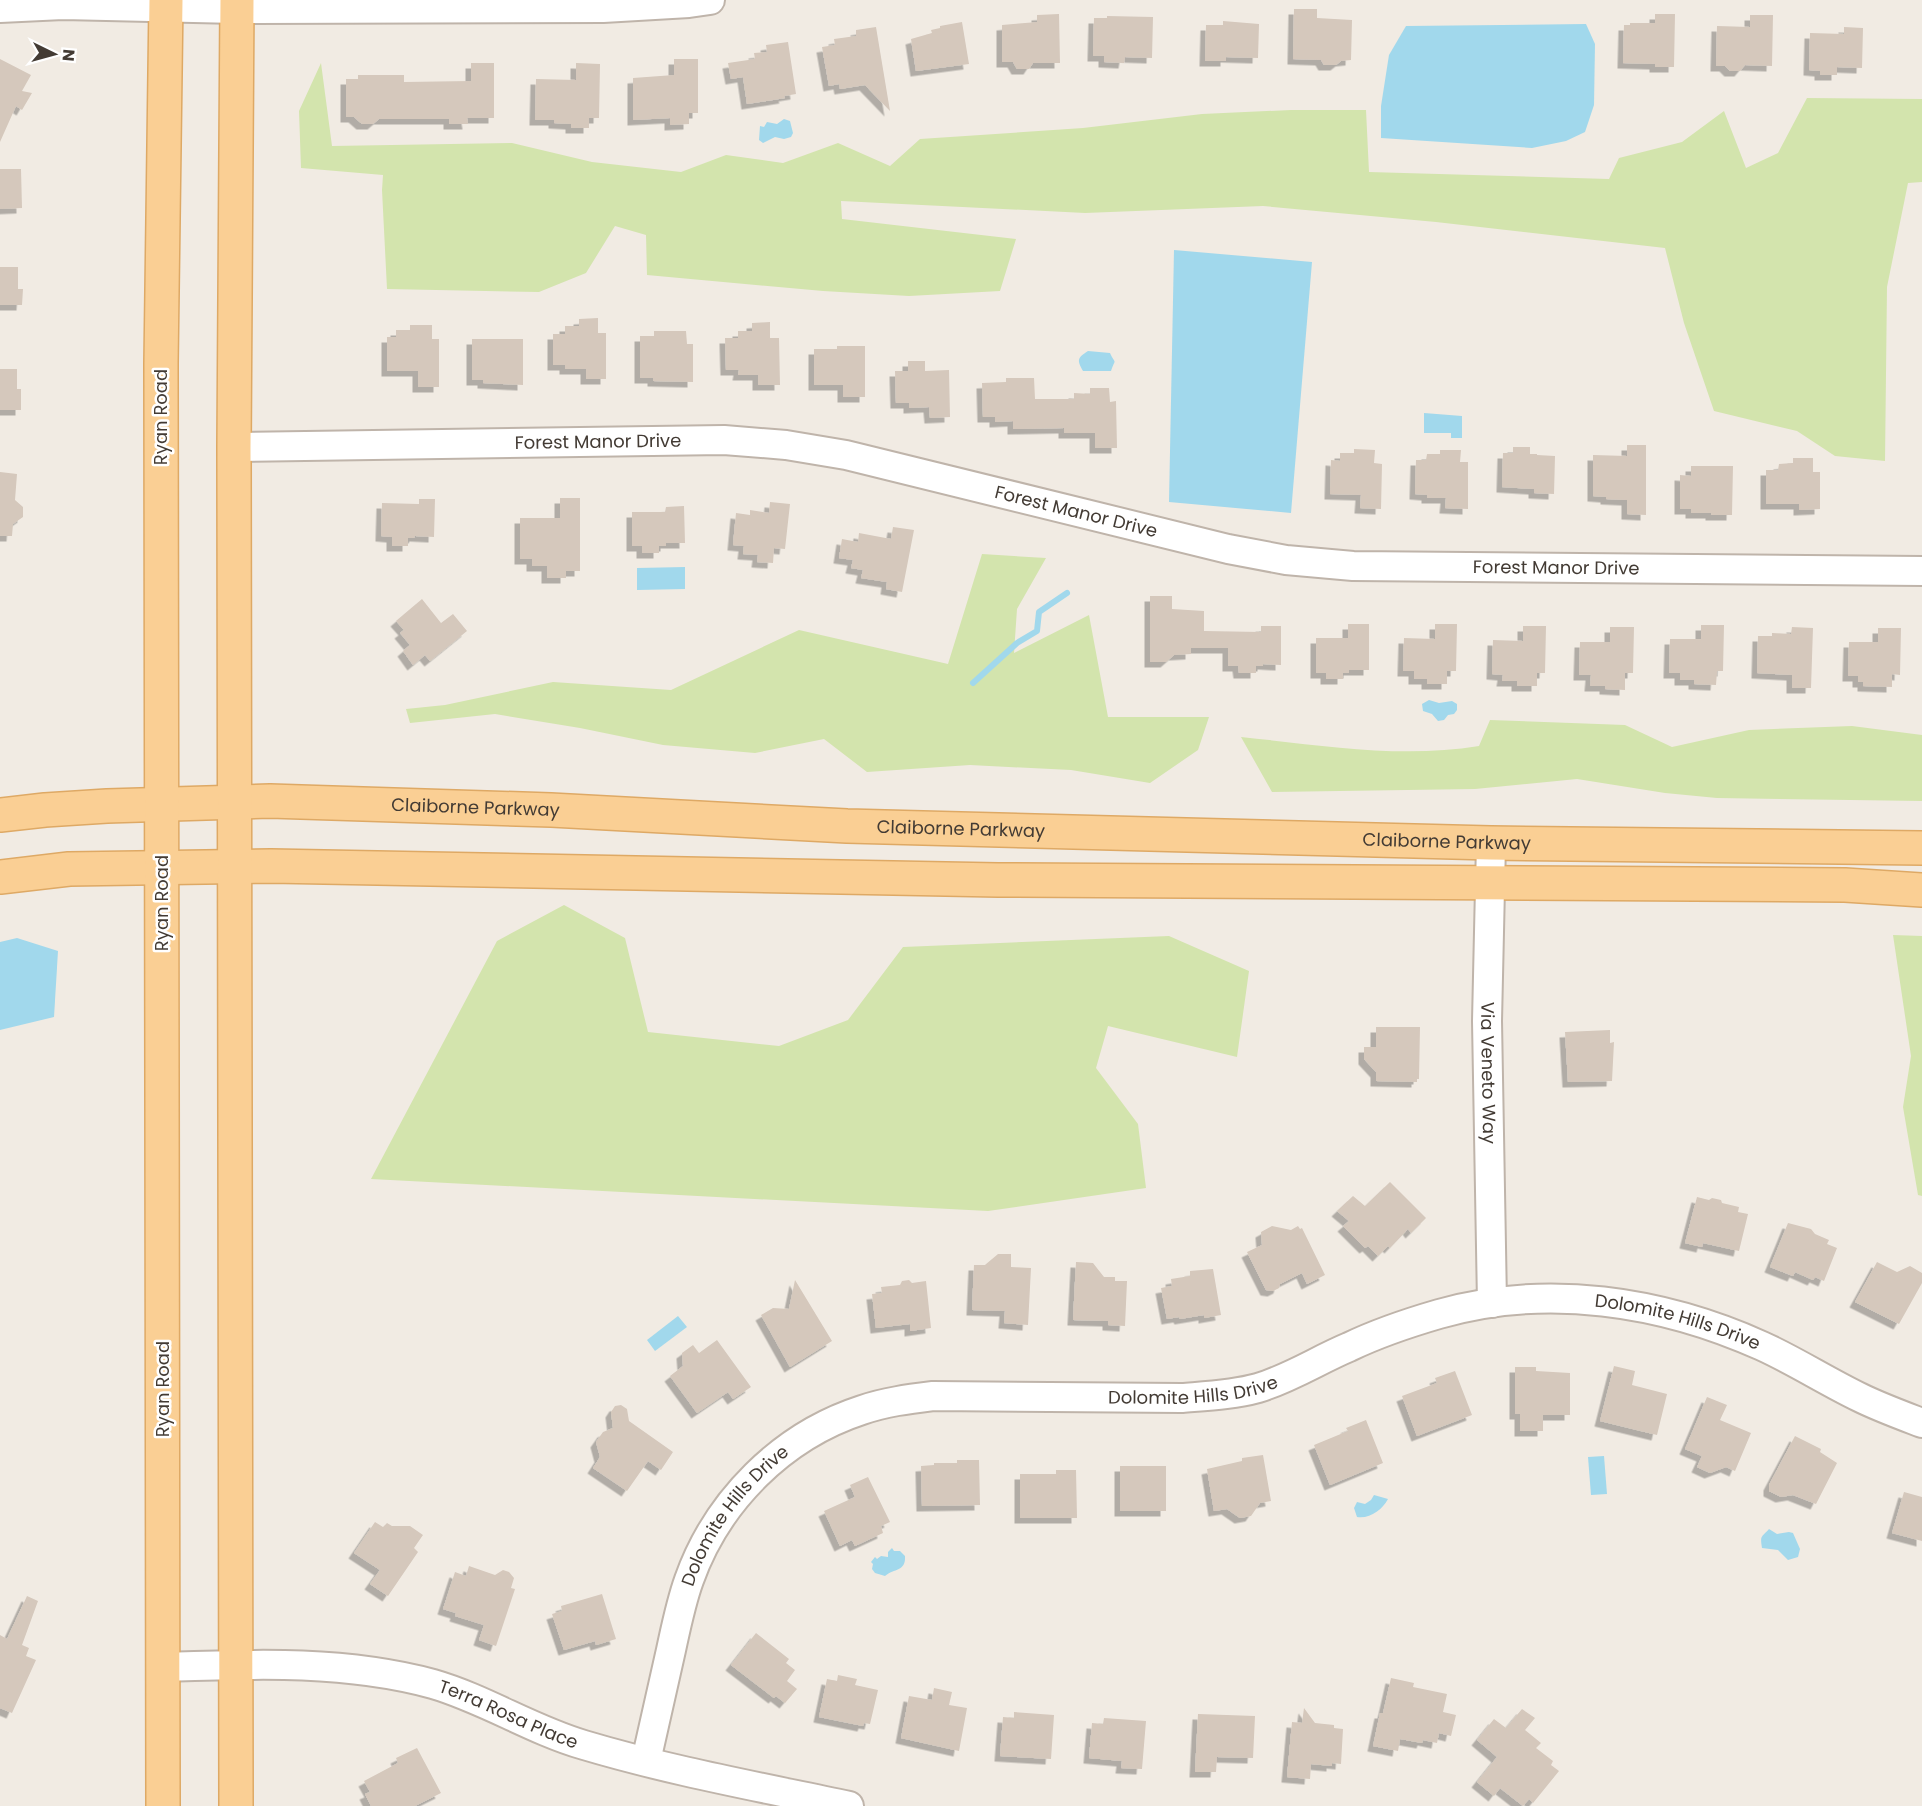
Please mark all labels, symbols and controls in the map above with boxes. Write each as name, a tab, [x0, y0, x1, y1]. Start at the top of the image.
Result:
north arrow	[24, 24, 84, 84]
text: N	[56, 48, 80, 62]
street label: Ryan Road	[148, 369, 173, 465]
street label: Forest Manor Drive	[514, 428, 681, 455]
street label: Forest Manor Drive	[992, 479, 1160, 543]
street label: Forest Manor Drive	[1473, 554, 1640, 581]
street label: Claiborne Parkway	[391, 792, 560, 822]
street label: Claiborne Parkway	[876, 814, 1046, 843]
street label: Claiborne Parkway	[1362, 827, 1531, 855]
street label: Ryan Road	[149, 855, 174, 951]
street label: Via Veneto Way	[1475, 1001, 1502, 1144]
street label: Dolomite Hills Drive	[1594, 1288, 1764, 1356]
street label: Ryan Road	[150, 1341, 175, 1437]
street label: Dolomite Hills Drive	[1108, 1369, 1281, 1410]
street label: Dolomite Hills Drive	[675, 1439, 794, 1589]
street label: Terra Rosa Place	[436, 1674, 582, 1754]

